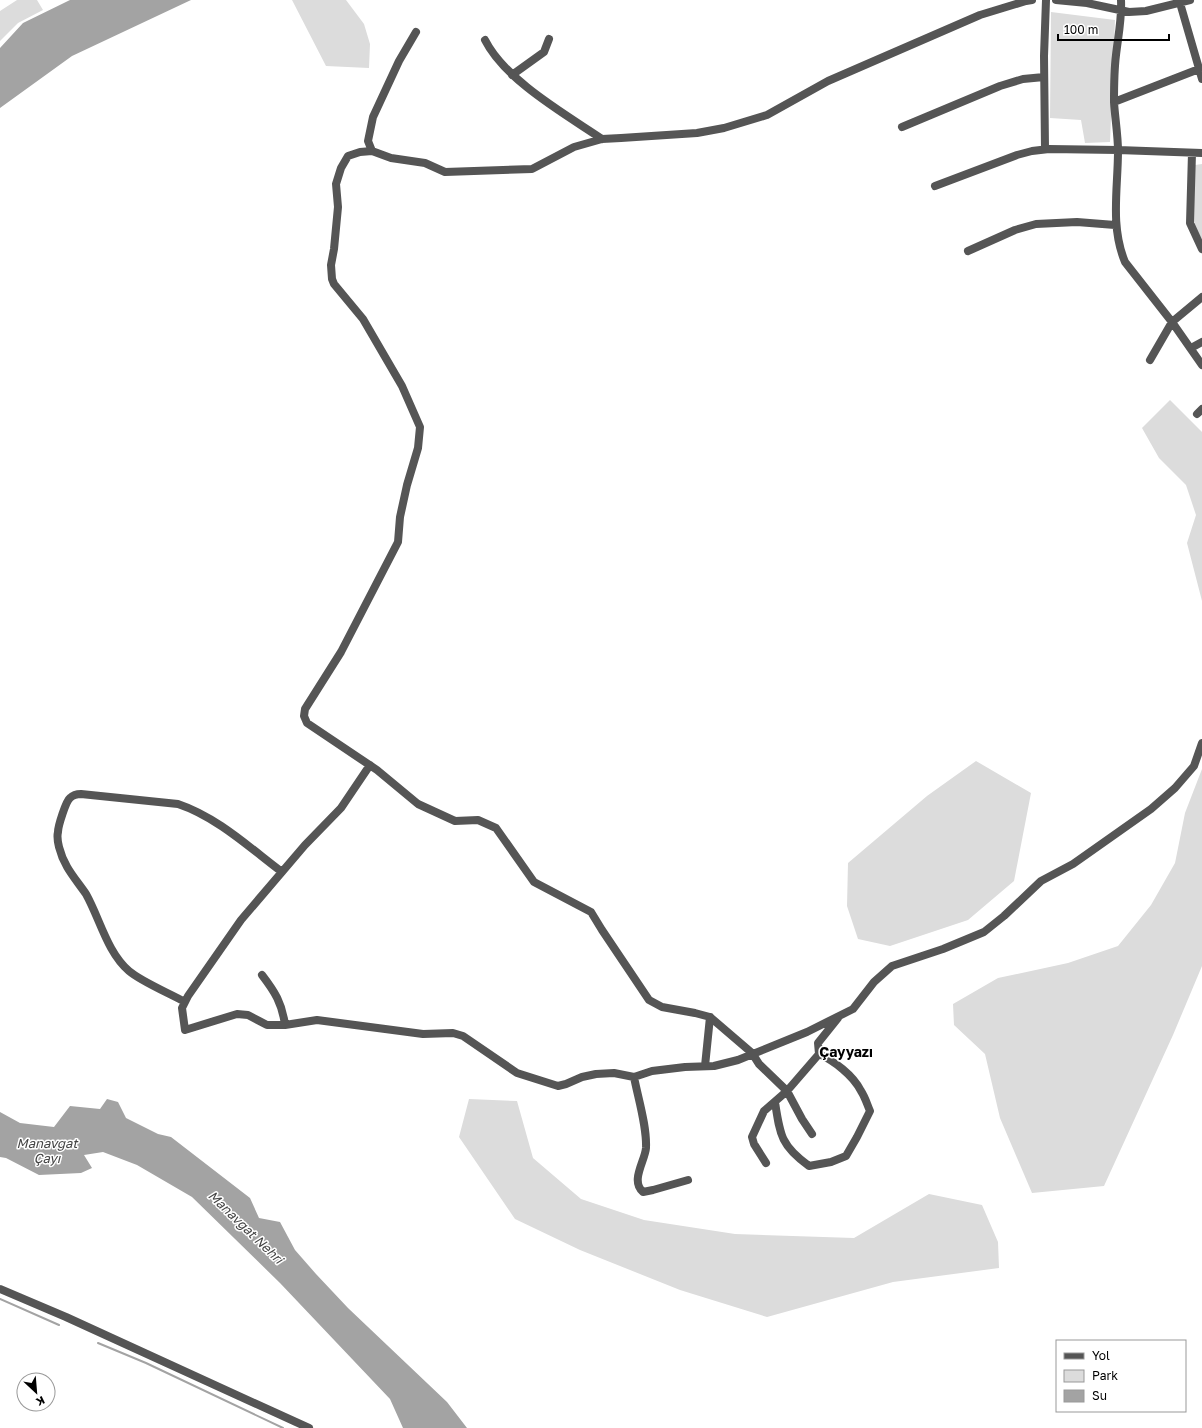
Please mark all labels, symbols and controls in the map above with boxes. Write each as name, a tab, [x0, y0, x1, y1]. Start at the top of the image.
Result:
scale bar	[1058, 16, 1169, 42]
text: 100 m	[1064, 22, 1098, 37]
district label: Çayyazı	[819, 1043, 873, 1060]
water label: Manavgat Çayı	[16, 1135, 79, 1166]
water label: Manavgat Nehri	[205, 1187, 288, 1268]
legend	[1056, 1340, 1186, 1412]
text: Yol	[1092, 1348, 1110, 1363]
text: Park	[1092, 1368, 1118, 1383]
north arrow	[16, 1372, 56, 1412]
text: Su	[1092, 1388, 1107, 1403]
text: K	[34, 1394, 47, 1409]

